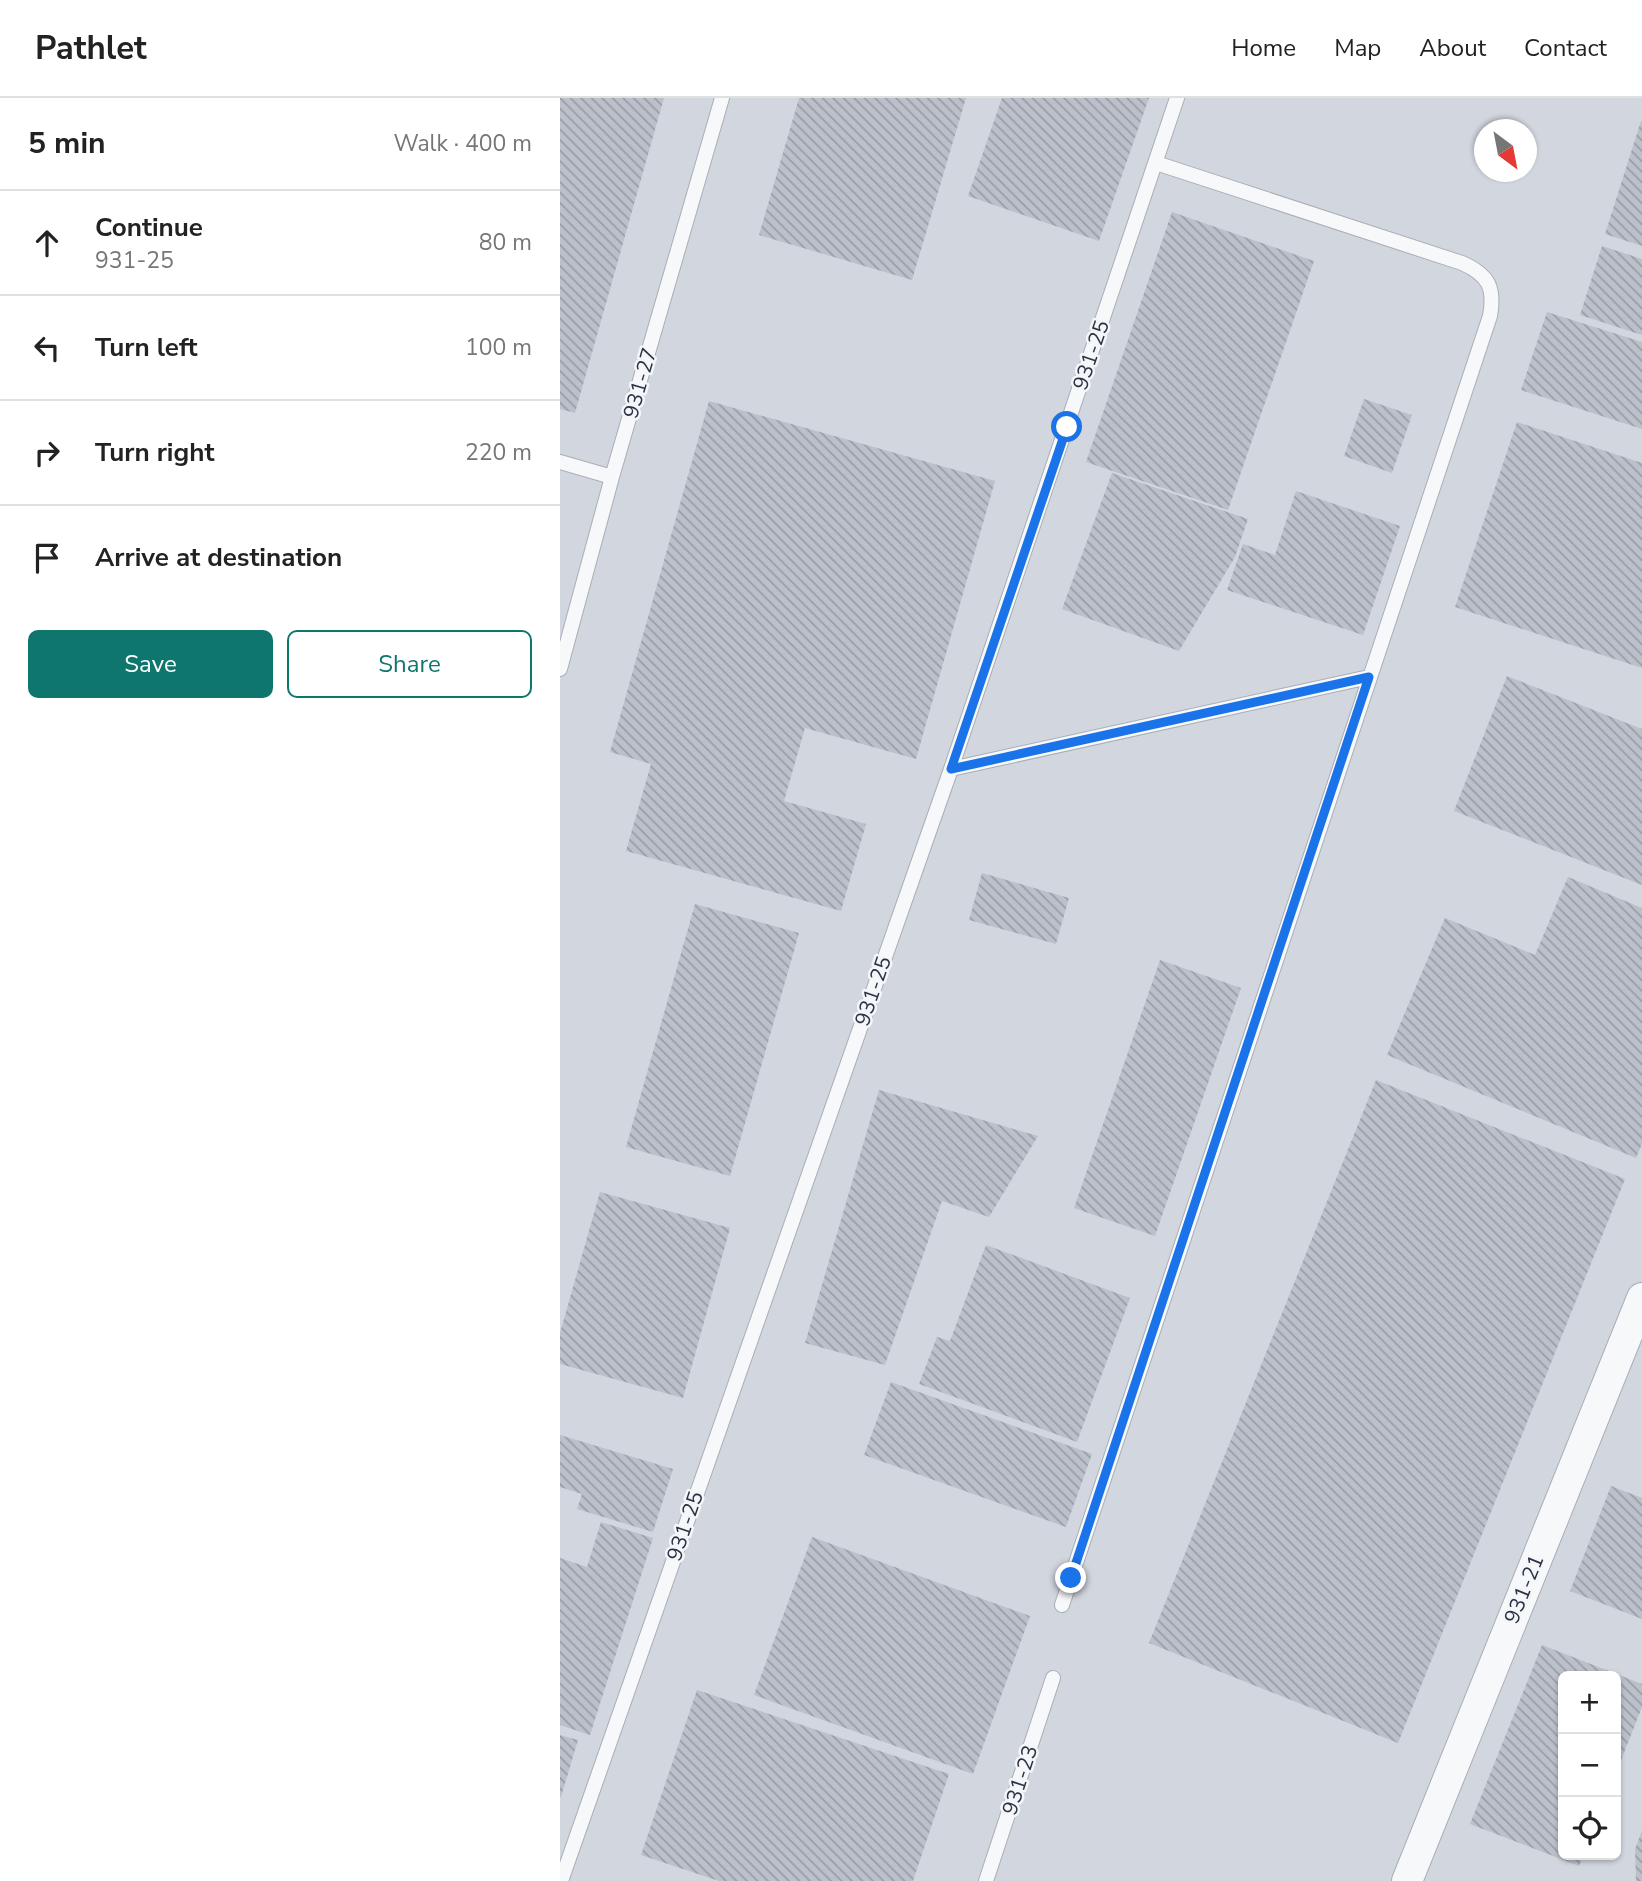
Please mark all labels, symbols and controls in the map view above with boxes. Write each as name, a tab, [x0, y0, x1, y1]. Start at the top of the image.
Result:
text: Pathlet	[35, 26, 147, 71]
text: Home	[1231, 32, 1296, 64]
text: Map	[1334, 32, 1381, 64]
text: About	[1419, 32, 1486, 64]
text: Contact	[1524, 32, 1607, 64]
north arrow	[1474, 119, 1537, 182]
text: 5 min	[28, 123, 106, 164]
text: Walk · 400 m	[393, 128, 532, 159]
text: Continue	[95, 210, 203, 245]
icon: ahead	[28, 224, 66, 262]
text: 80 m	[479, 227, 532, 258]
text: 931-25	[95, 245, 174, 276]
street label: 931-25	[1066, 316, 1116, 394]
icon: left	[28, 329, 66, 367]
text: Turn left	[95, 330, 198, 365]
text: 100 m	[465, 332, 532, 363]
street label: 931-27	[617, 345, 663, 421]
route start	[1051, 411, 1082, 442]
icon: right	[28, 434, 66, 472]
text: Turn right	[95, 435, 214, 470]
text: 220 m	[465, 437, 532, 468]
icon: arrive	[28, 539, 66, 577]
text: Arrive at destination	[95, 540, 342, 575]
button: Save	[28, 630, 273, 698]
button: Share	[287, 630, 532, 698]
street label: 931-25	[848, 952, 898, 1030]
street label: 931-25	[660, 1487, 710, 1565]
street label: 931-21	[1498, 1550, 1550, 1628]
route end	[1055, 1562, 1086, 1593]
map controls	[1558, 1671, 1621, 1860]
button: +	[1558, 1671, 1621, 1734]
button: −	[1558, 1734, 1621, 1797]
street label: 931-23	[996, 1741, 1044, 1819]
button: locate	[1558, 1797, 1621, 1860]

